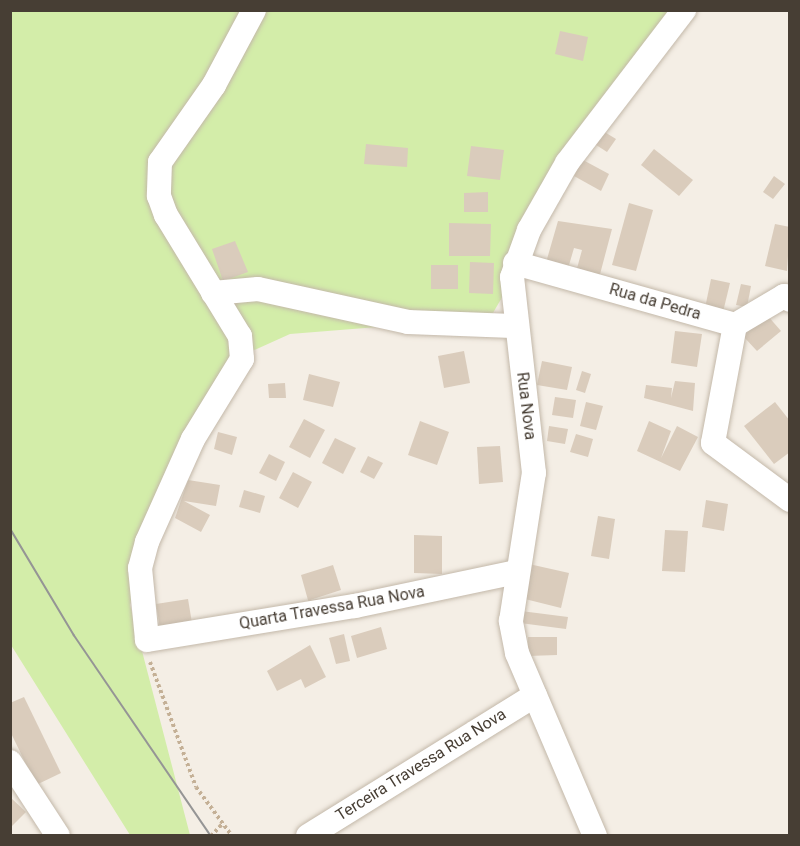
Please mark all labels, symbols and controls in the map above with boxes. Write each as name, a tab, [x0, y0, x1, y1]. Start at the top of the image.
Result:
street label: Rua da Pedra	[607, 280, 703, 324]
street label: Rua Nova	[512, 371, 540, 441]
street label: Quarta Travessa Rua Nova	[238, 582, 426, 634]
street label: Terceira Travessa Rua Nova	[332, 705, 510, 825]

